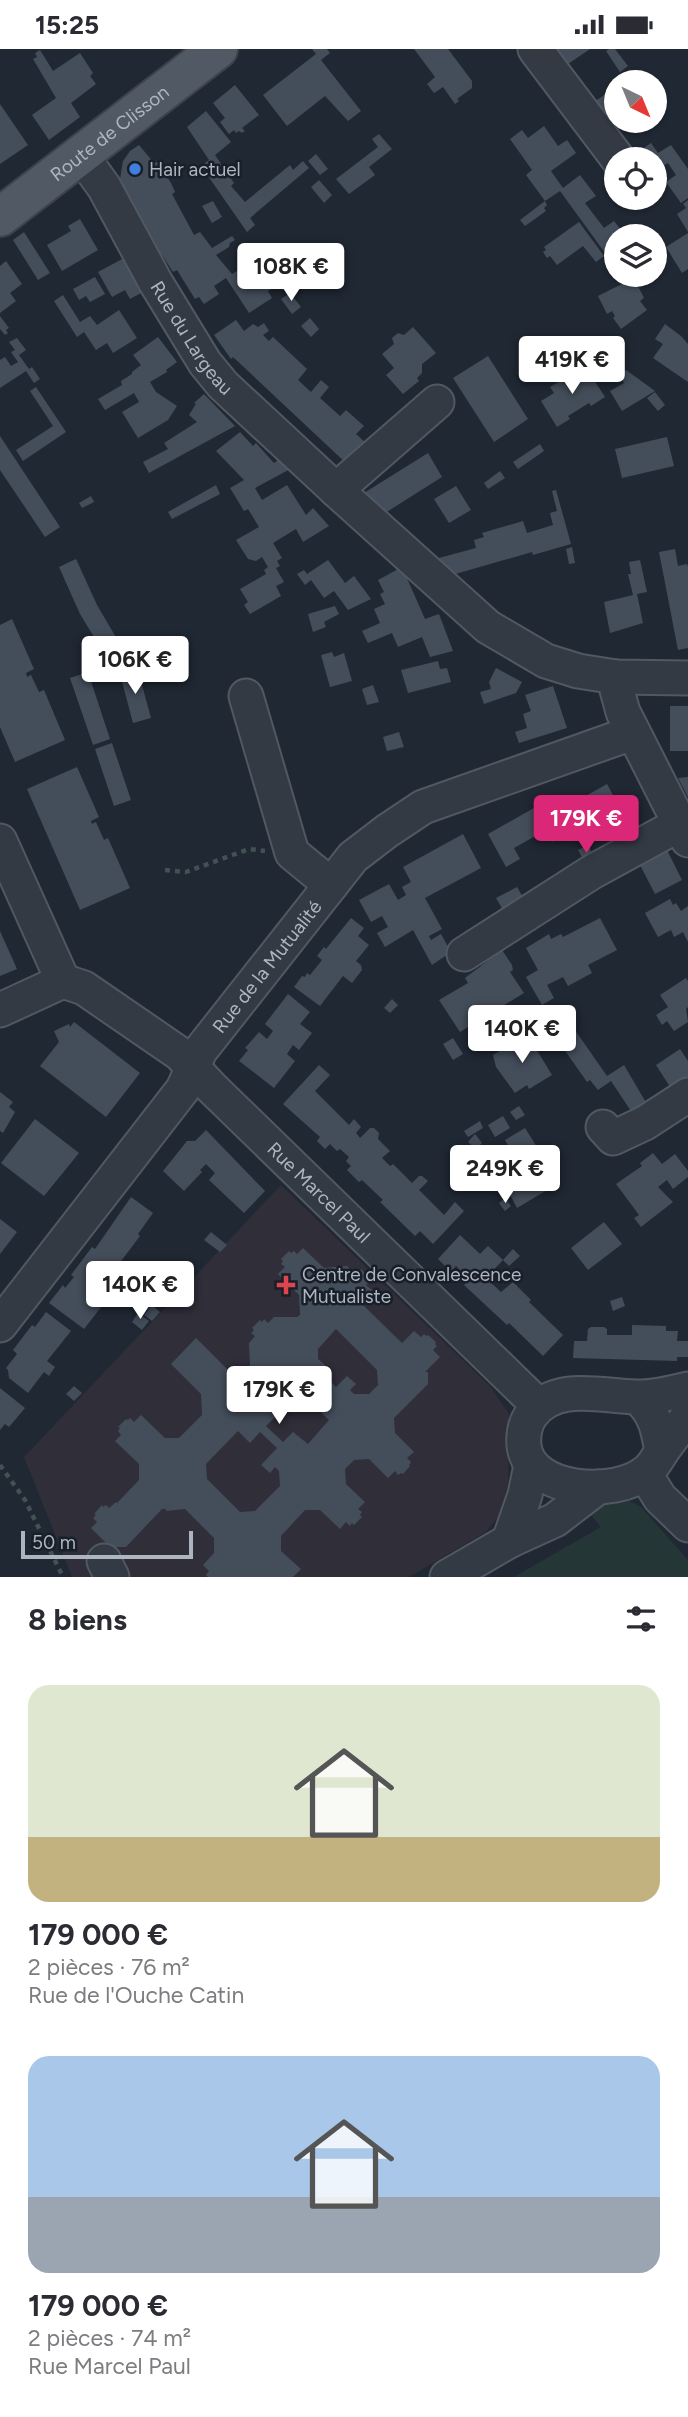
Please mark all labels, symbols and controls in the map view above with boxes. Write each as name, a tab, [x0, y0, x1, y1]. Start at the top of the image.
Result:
text: 15:25	[35, 9, 99, 41]
north arrow	[604, 70, 667, 133]
map controls	[604, 70, 667, 287]
street label: Route de Clisson	[45, 80, 173, 186]
button: locate	[604, 147, 667, 210]
place label: Hair actuel	[149, 158, 241, 181]
marker: Hair actuel	[127, 161, 143, 177]
button: layers	[604, 224, 667, 287]
pin: 108K €	[234, 243, 348, 303]
text: 108K €	[253, 252, 329, 280]
street label: Rue du Largeau	[146, 277, 238, 400]
pin: 419K €	[515, 337, 629, 396]
text: 419K €	[535, 345, 609, 373]
pin: 106K €	[78, 637, 192, 696]
text: 106K €	[98, 645, 172, 673]
pin: 179K €	[529, 795, 643, 855]
text: 179K €	[550, 804, 622, 832]
street label: Rue de la Mutualité	[207, 895, 326, 1037]
pin: 140K €	[465, 1005, 579, 1065]
text: 140K €	[484, 1014, 560, 1042]
street label: Rue Marcel Paul	[263, 1137, 375, 1247]
pin: 249K €	[448, 1145, 562, 1205]
text: 249K €	[466, 1154, 544, 1182]
pin: 140K €	[83, 1261, 197, 1321]
place label: Centre de Convalescence Mutualiste	[302, 1263, 521, 1308]
text: 140K €	[102, 1270, 178, 1298]
marker: Centre de Convalescence Mutualiste	[276, 1275, 296, 1295]
pin: 179K €	[222, 1367, 336, 1426]
text: 179K €	[243, 1375, 315, 1403]
scale bar	[21, 1528, 192, 1560]
text: 50 m	[32, 1531, 76, 1554]
icon: filters	[622, 1600, 660, 1638]
text: 8 biens	[28, 1601, 127, 1638]
icon: home	[281, 1730, 407, 1856]
text: 179 000 €	[28, 1916, 168, 1953]
text: 2 pièces · 76 m²	[28, 1953, 190, 1981]
text: Rue de l'Ouche Catin	[28, 1981, 244, 2009]
icon: home	[281, 2101, 407, 2227]
text: 179 000 €	[28, 2287, 168, 2324]
text: 2 pièces · 74 m²	[28, 2324, 191, 2352]
text: Rue Marcel Paul	[28, 2352, 191, 2380]

